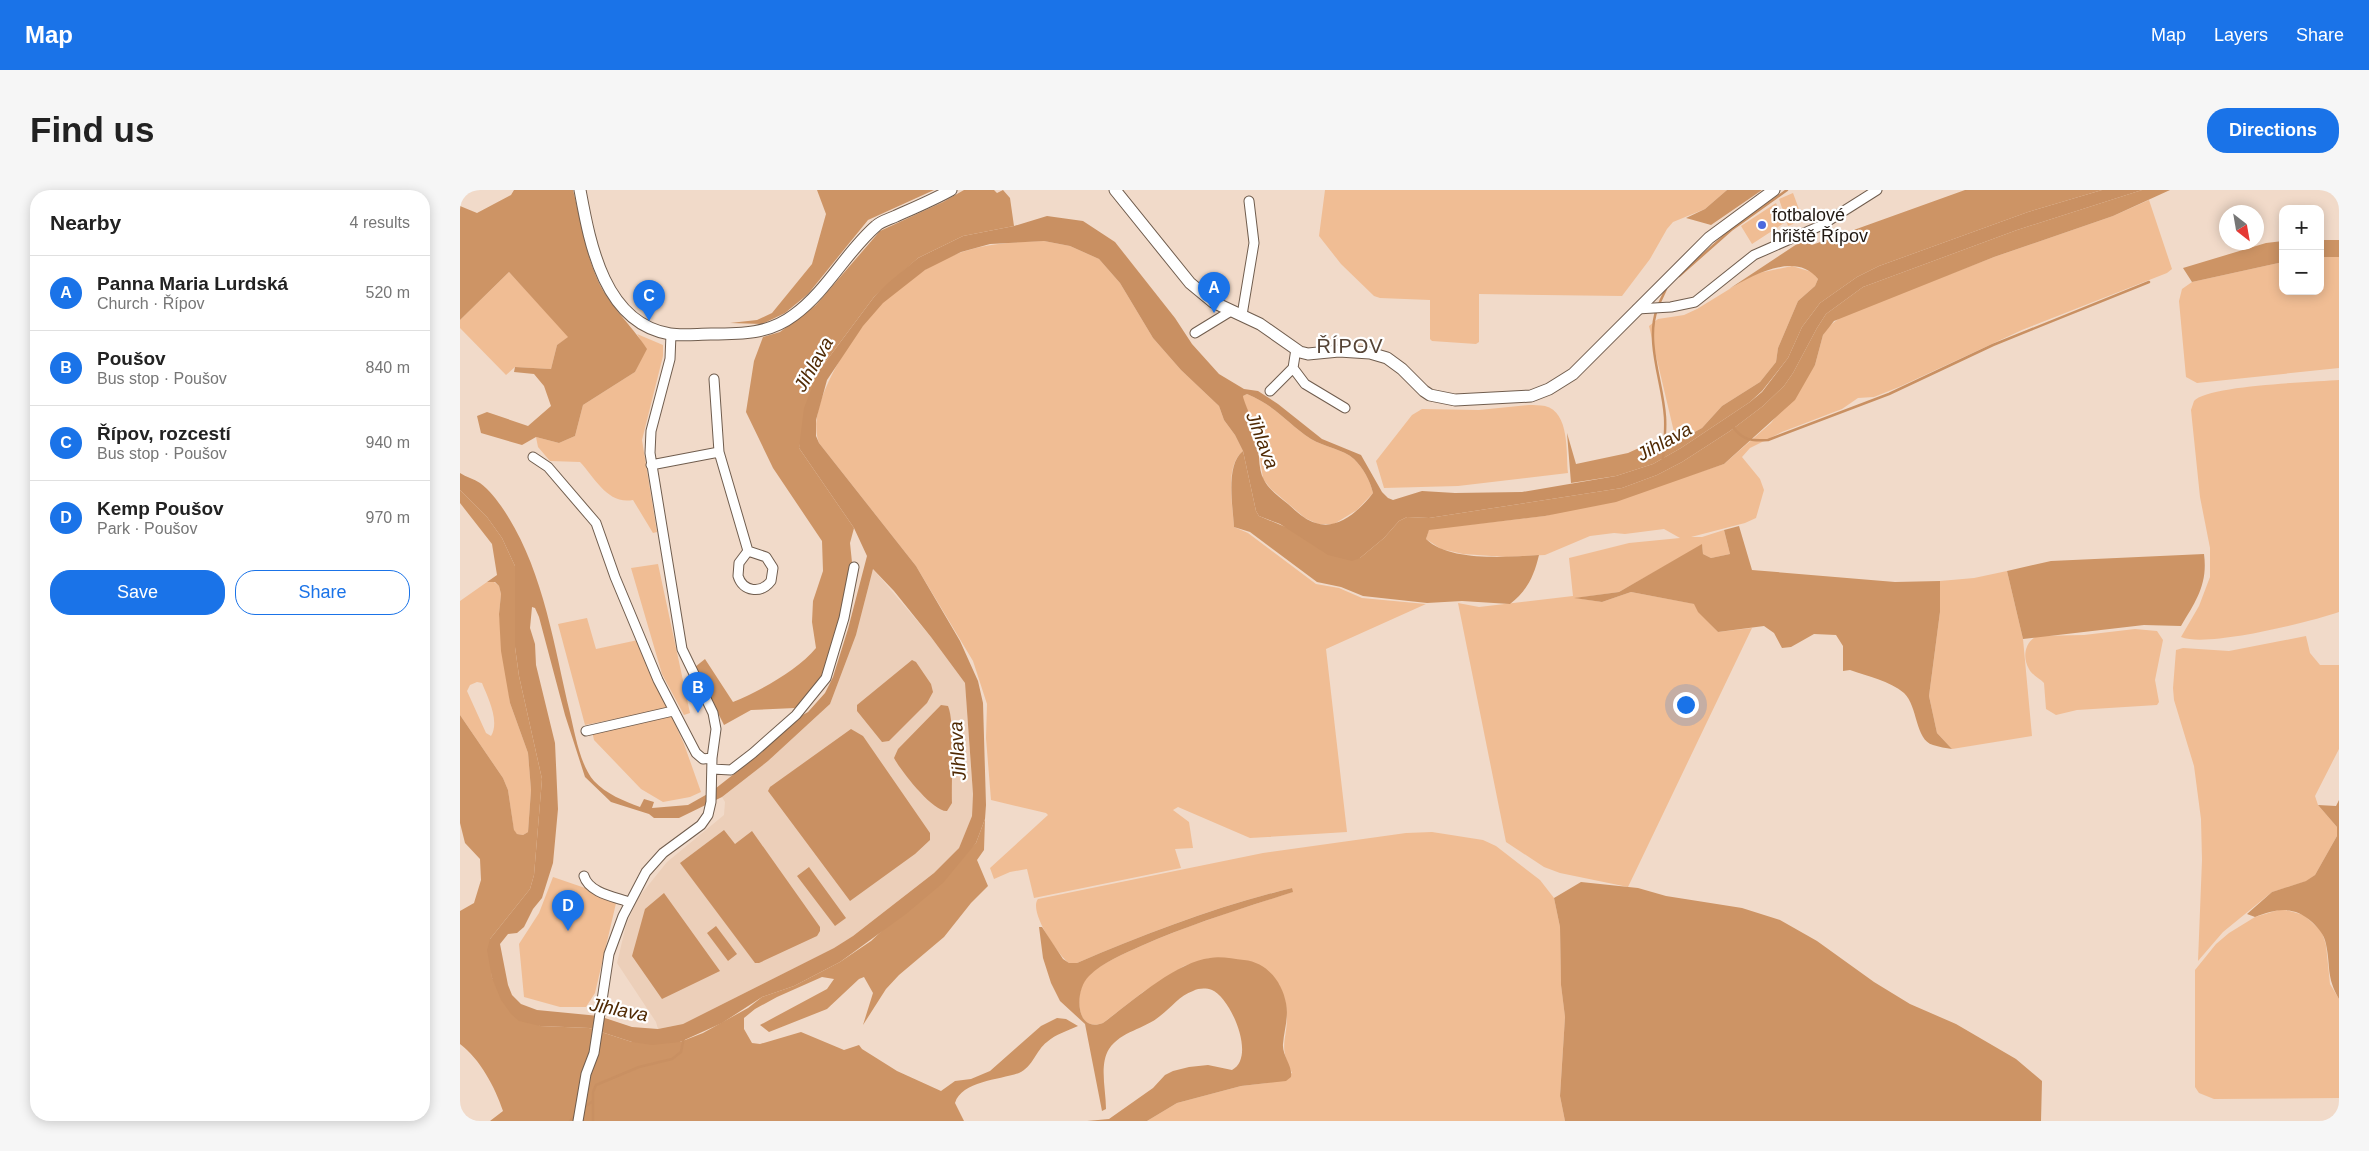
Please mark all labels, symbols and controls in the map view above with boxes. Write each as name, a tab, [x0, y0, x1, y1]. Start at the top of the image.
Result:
text: Map	[25, 21, 73, 48]
text: Map	[2151, 25, 2186, 45]
text: Layers	[2214, 25, 2268, 45]
text: Share	[2296, 25, 2344, 45]
button: Directions	[2207, 108, 2339, 153]
text: Find us	[30, 110, 154, 149]
place label: fotbalové hřiště Řípov	[1772, 205, 1868, 246]
north arrow	[2219, 205, 2264, 250]
map controls	[2279, 205, 2324, 295]
button: +	[2279, 205, 2324, 250]
text: Nearby	[50, 211, 121, 234]
text: 4 results	[350, 214, 410, 231]
marker: fotbalové hřiště Řípov	[1756, 219, 1768, 231]
button: −	[2279, 250, 2324, 295]
pin: A	[1198, 272, 1230, 313]
text: Panna Maria Lurdská	[97, 273, 288, 294]
pin: C	[633, 280, 665, 321]
text: A	[60, 284, 72, 301]
text: 520 m	[366, 284, 410, 301]
text: Church · Řípov	[97, 295, 205, 312]
water label: Jihlava	[789, 333, 837, 396]
district label: ŘÍPOV	[1316, 335, 1384, 357]
text: Poušov	[97, 348, 166, 369]
text: B	[60, 359, 72, 376]
text: 840 m	[366, 359, 410, 376]
text: Bus stop · Poušov	[97, 370, 227, 387]
water label: Jihlava	[1242, 408, 1283, 472]
water label: Jihlava	[1632, 418, 1695, 465]
text: Řípov, rozcestí	[97, 423, 231, 444]
text: C	[60, 434, 72, 451]
text: 940 m	[366, 434, 410, 451]
text: Bus stop · Poušov	[97, 445, 227, 462]
text: Kemp Poušov	[97, 498, 224, 519]
text: D	[60, 509, 72, 526]
text: 970 m	[366, 509, 410, 526]
text: Park · Poušov	[97, 520, 197, 537]
button: Save	[50, 570, 225, 615]
button: Share	[235, 570, 410, 615]
pin: B	[682, 672, 714, 713]
your location	[1673, 692, 1699, 718]
water label: Jihlava	[945, 721, 970, 782]
pin: D	[552, 890, 584, 931]
water label: Jihlava	[587, 993, 650, 1025]

